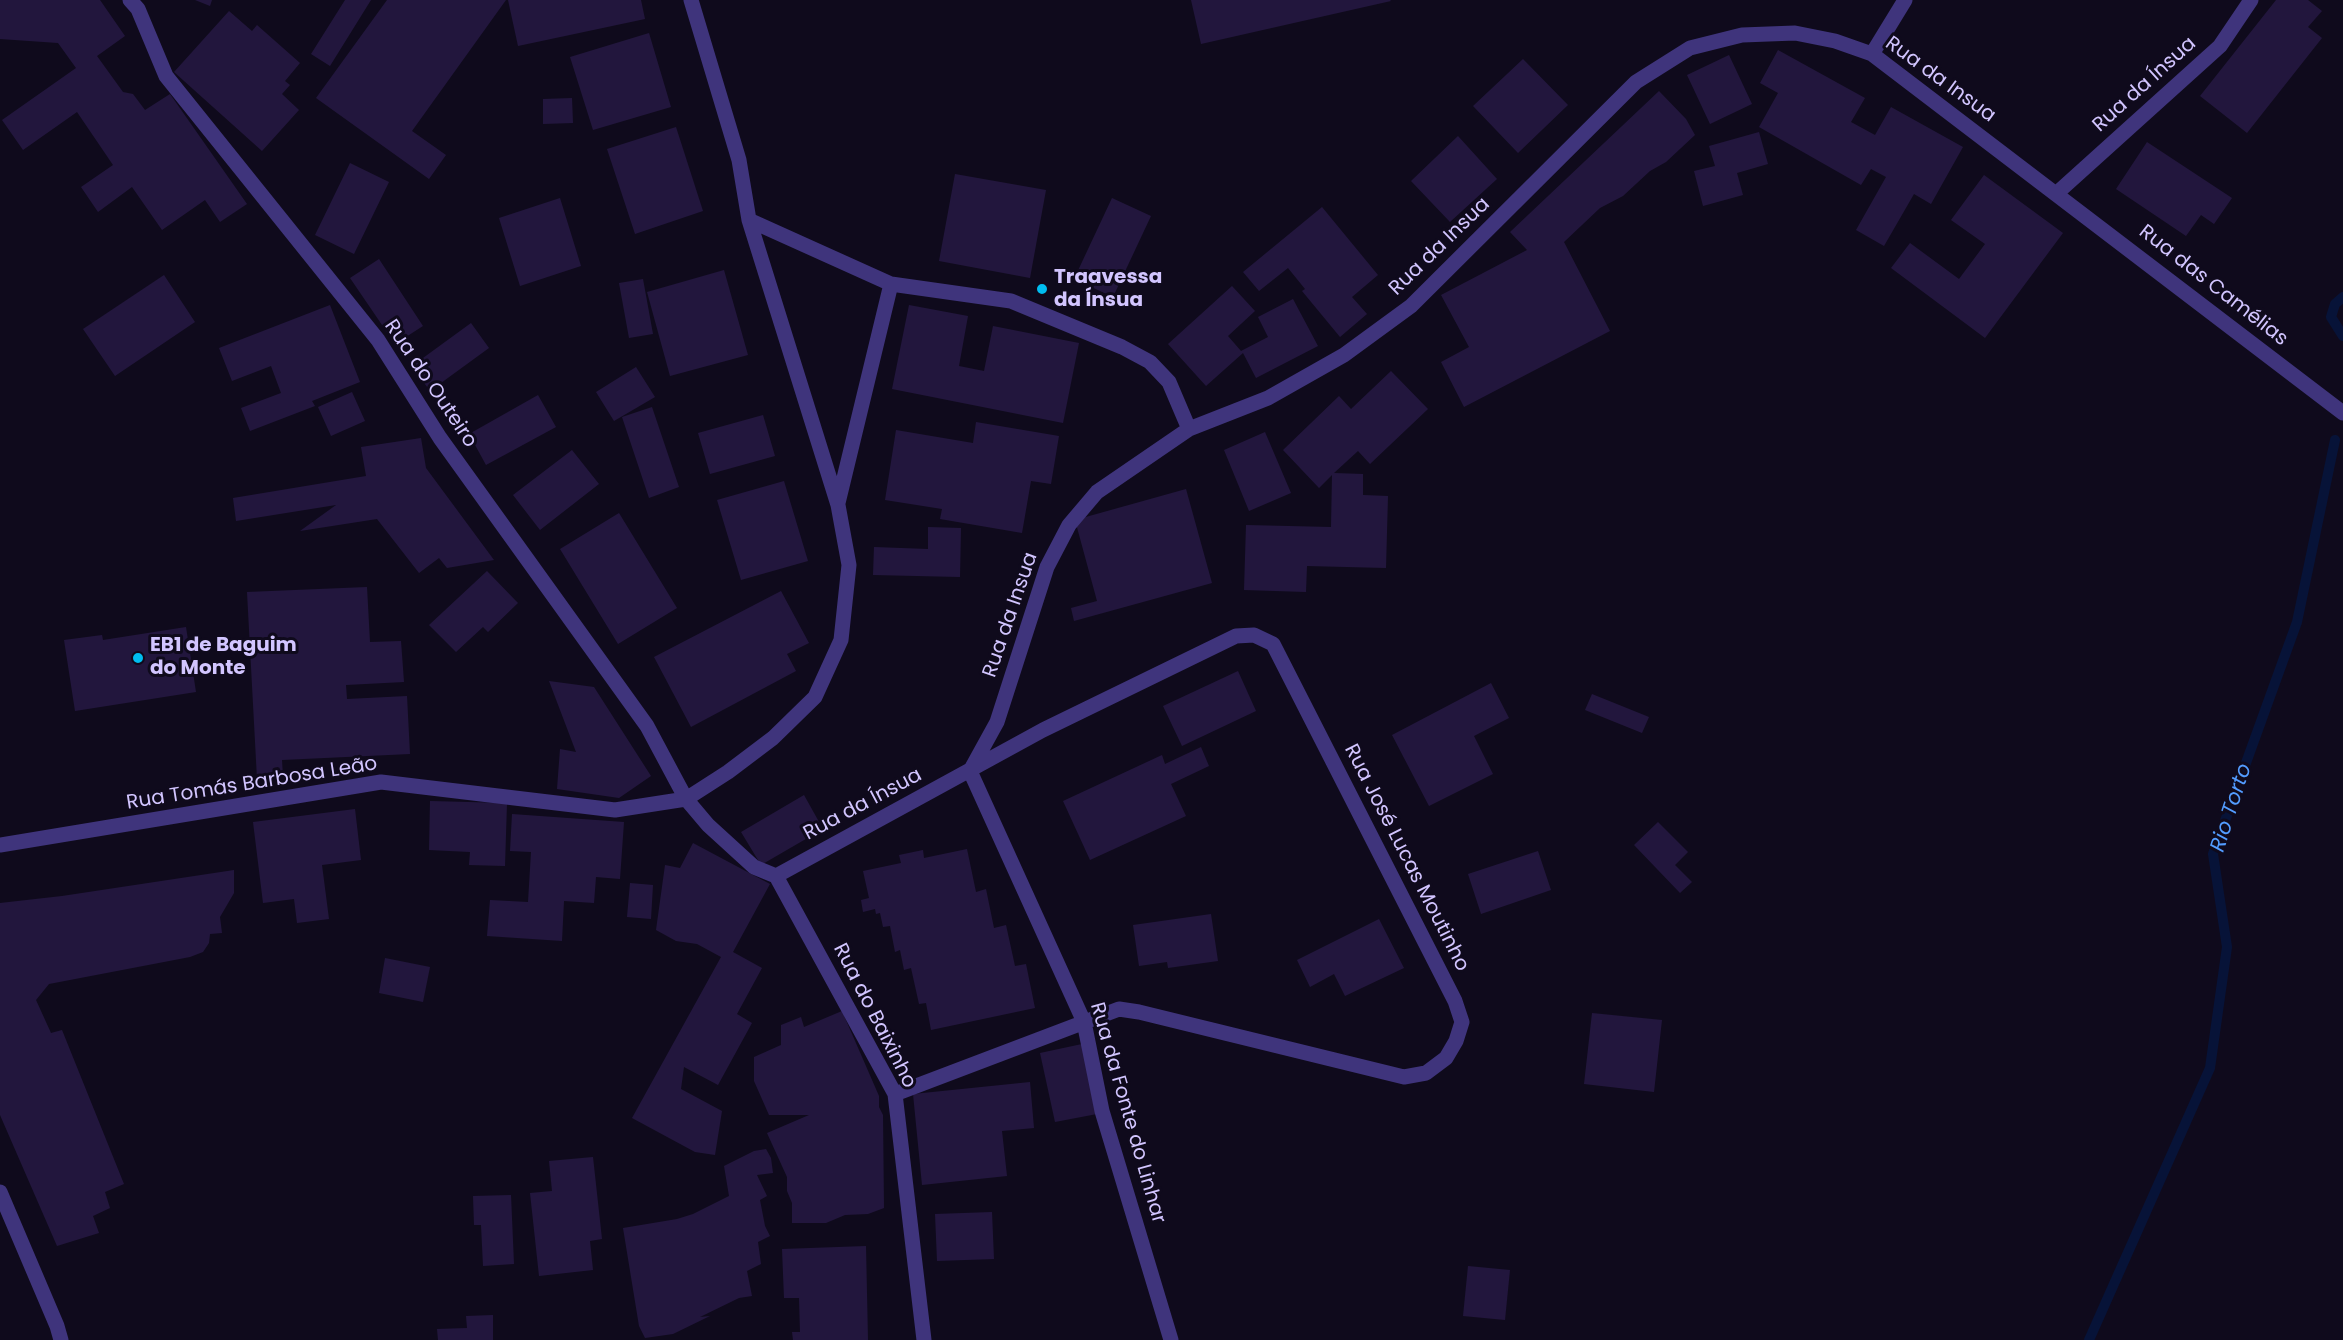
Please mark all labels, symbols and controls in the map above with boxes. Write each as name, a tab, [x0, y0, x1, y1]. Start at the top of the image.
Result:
street label: Rua da Insua	[1880, 32, 2000, 128]
street label: Rua da Ínsua	[2088, 32, 2202, 138]
street label: Rua da Insua	[1385, 193, 1495, 301]
street label: Rua das Camélias	[2134, 220, 2292, 352]
place label: Traavessa da Ínsua	[1054, 266, 1162, 313]
marker: Traavessa da Ínsua	[1035, 282, 1049, 296]
street label: Rua do Outeiro	[378, 316, 482, 452]
street label: Rua da Insua	[978, 549, 1044, 681]
place label: EB1 de Baguim do Monte	[150, 634, 297, 681]
marker: EB1 de Baguim do Monte	[131, 651, 145, 665]
street label: Rua José Lucas Moutinho	[1338, 740, 1474, 976]
street label: Rua Tomás Barbosa Leão	[125, 752, 379, 816]
water label: Rio Torto	[2206, 761, 2258, 855]
street label: Rua da Ínsua	[800, 764, 926, 846]
street label: Rua do Baixinho	[827, 940, 921, 1092]
street label: Rua da Fonte do Linhar	[1084, 1000, 1170, 1226]

